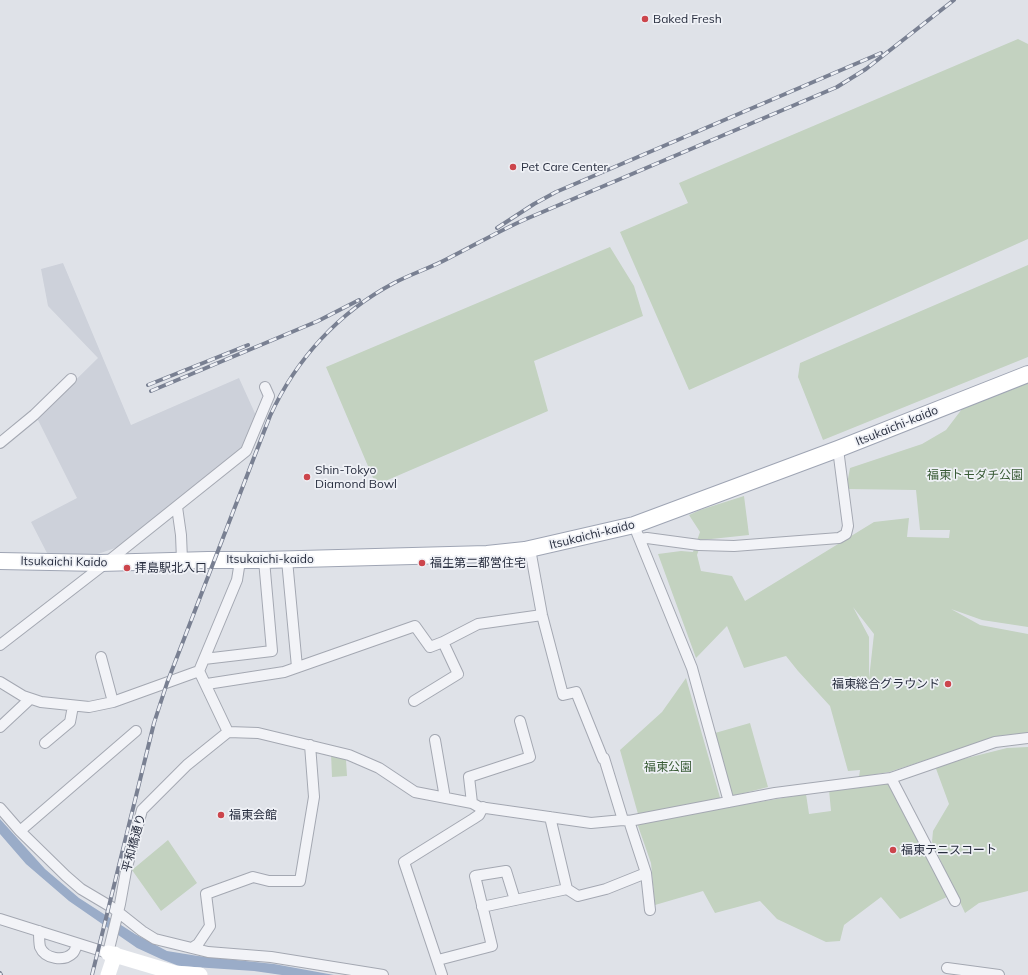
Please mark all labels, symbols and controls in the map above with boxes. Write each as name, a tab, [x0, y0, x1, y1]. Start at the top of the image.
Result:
place label: Baked Fresh	[653, 12, 722, 26]
marker: Baked Fresh	[640, 14, 650, 24]
place label: Pet Care Center	[521, 160, 608, 174]
marker: Pet Care Center	[508, 162, 518, 172]
street label: Itsukaichi-kaido	[854, 403, 940, 449]
place label: Shin-Tokyo Diamond Bowl	[315, 463, 397, 491]
park label: 福東トモダチ公園	[927, 468, 1023, 482]
marker: Shin-Tokyo Diamond Bowl	[302, 472, 312, 482]
street label: Itsukaichi-kaido	[548, 517, 636, 553]
street label: Itsukaichi-kaido	[226, 552, 314, 566]
street label: Itsukaichi Kaido	[20, 554, 108, 570]
place label: 福生第二都営住宅	[430, 556, 526, 570]
marker: 福生第二都営住宅	[417, 558, 427, 568]
place label: 拝島駅北入口	[135, 561, 207, 575]
marker: 拝島駅北入口	[122, 563, 132, 573]
place label: 福東総合グラウンド	[832, 677, 940, 691]
marker: 福東総合グラウンド	[943, 679, 953, 689]
park label: 福東公園	[644, 760, 692, 774]
place label: 福東会館	[229, 808, 277, 822]
marker: 福東会館	[216, 810, 226, 820]
street label: 平和橋通り	[119, 812, 149, 874]
place label: 福東テニスコート	[901, 843, 997, 857]
marker: 福東テニスコート	[888, 845, 898, 855]

